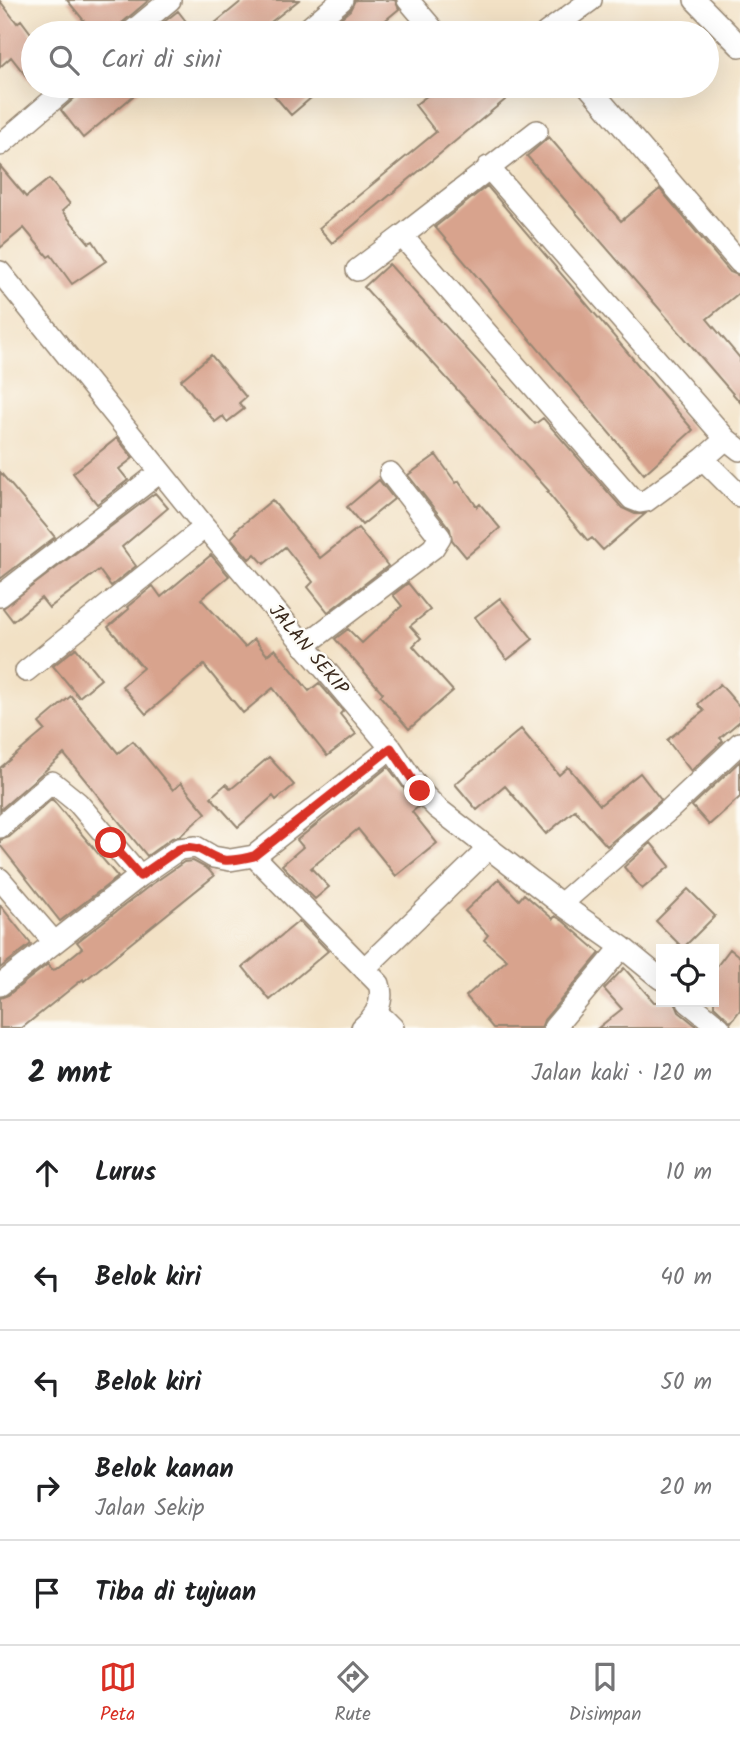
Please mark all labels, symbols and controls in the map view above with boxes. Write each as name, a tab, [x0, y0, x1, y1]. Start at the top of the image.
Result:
search box	[21, 21, 719, 98]
text: Cari di sini	[101, 39, 221, 81]
icon: search	[45, 41, 83, 79]
street label: JALAN SEKIP	[261, 598, 356, 703]
route end	[404, 775, 435, 806]
route start	[95, 827, 126, 858]
map controls	[656, 944, 719, 1007]
button: locate	[656, 944, 719, 1007]
text: 2 mnt	[28, 1050, 112, 1098]
text: Jalan kaki · 120 m	[531, 1056, 712, 1092]
text: Lurus	[95, 1152, 156, 1194]
icon: ahead	[28, 1154, 66, 1192]
text: 10 m	[666, 1155, 712, 1191]
text: Belok kiri	[95, 1257, 201, 1299]
icon: left	[28, 1259, 66, 1297]
text: 40 m	[660, 1260, 712, 1296]
text: Belok kiri	[95, 1362, 201, 1404]
icon: left	[28, 1364, 66, 1402]
text: 50 m	[661, 1365, 712, 1401]
text: Belok kanan	[95, 1449, 234, 1491]
icon: right	[28, 1469, 66, 1507]
text: 20 m	[660, 1470, 712, 1506]
text: Jalan Sekip	[95, 1491, 204, 1527]
text: Tiba di tujuan	[95, 1572, 256, 1614]
icon: arrive	[28, 1574, 66, 1612]
tab: Peta	[99, 1658, 137, 1730]
tab: Rute	[334, 1658, 372, 1730]
tab: Disimpan	[569, 1658, 641, 1730]

